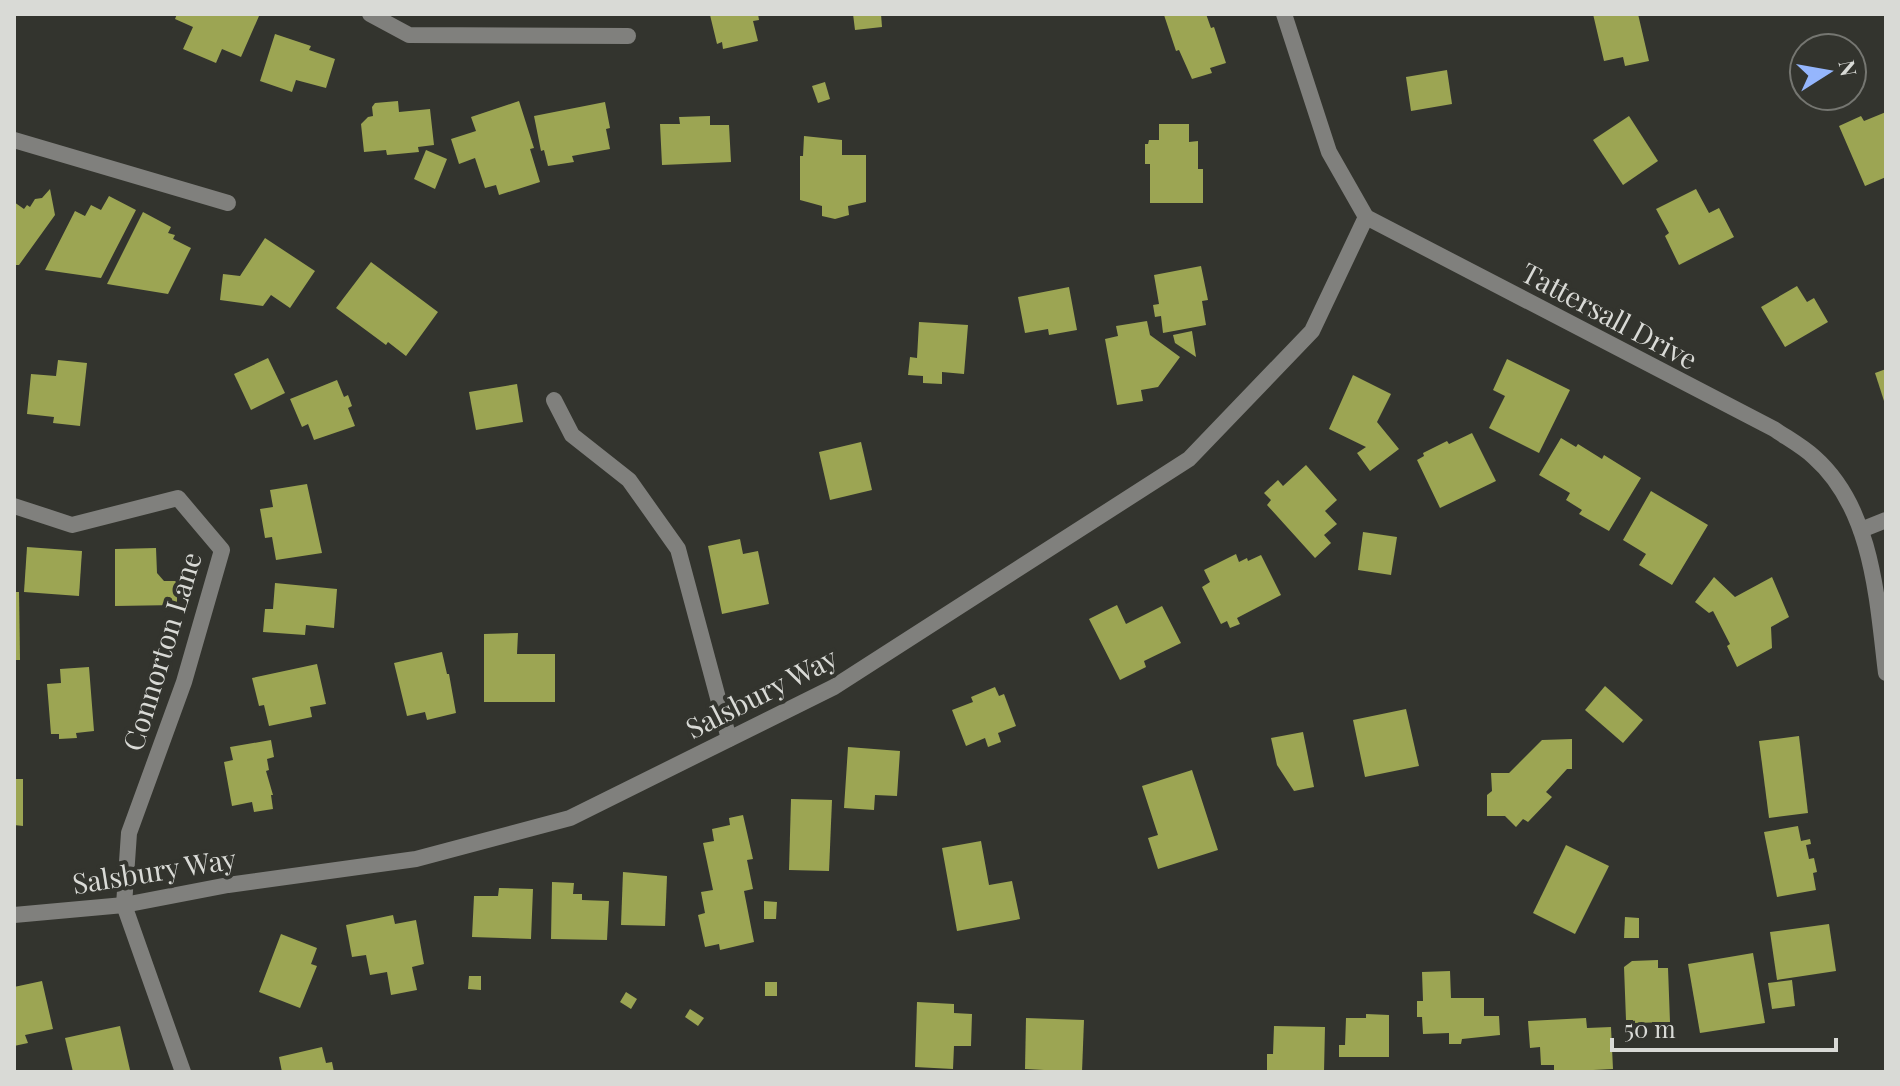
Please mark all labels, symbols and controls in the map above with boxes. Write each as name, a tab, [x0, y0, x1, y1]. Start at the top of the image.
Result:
north arrow	[1788, 32, 1868, 112]
text: N	[1832, 57, 1865, 79]
street label: Tattersall Drive	[1516, 253, 1704, 377]
street label: Connorton Lane	[113, 547, 209, 755]
street label: Salsbury Way	[679, 638, 843, 746]
street label: Salsbury Way	[69, 839, 239, 901]
scale bar	[1612, 1002, 1836, 1052]
text: 50 m	[1624, 1012, 1676, 1044]

